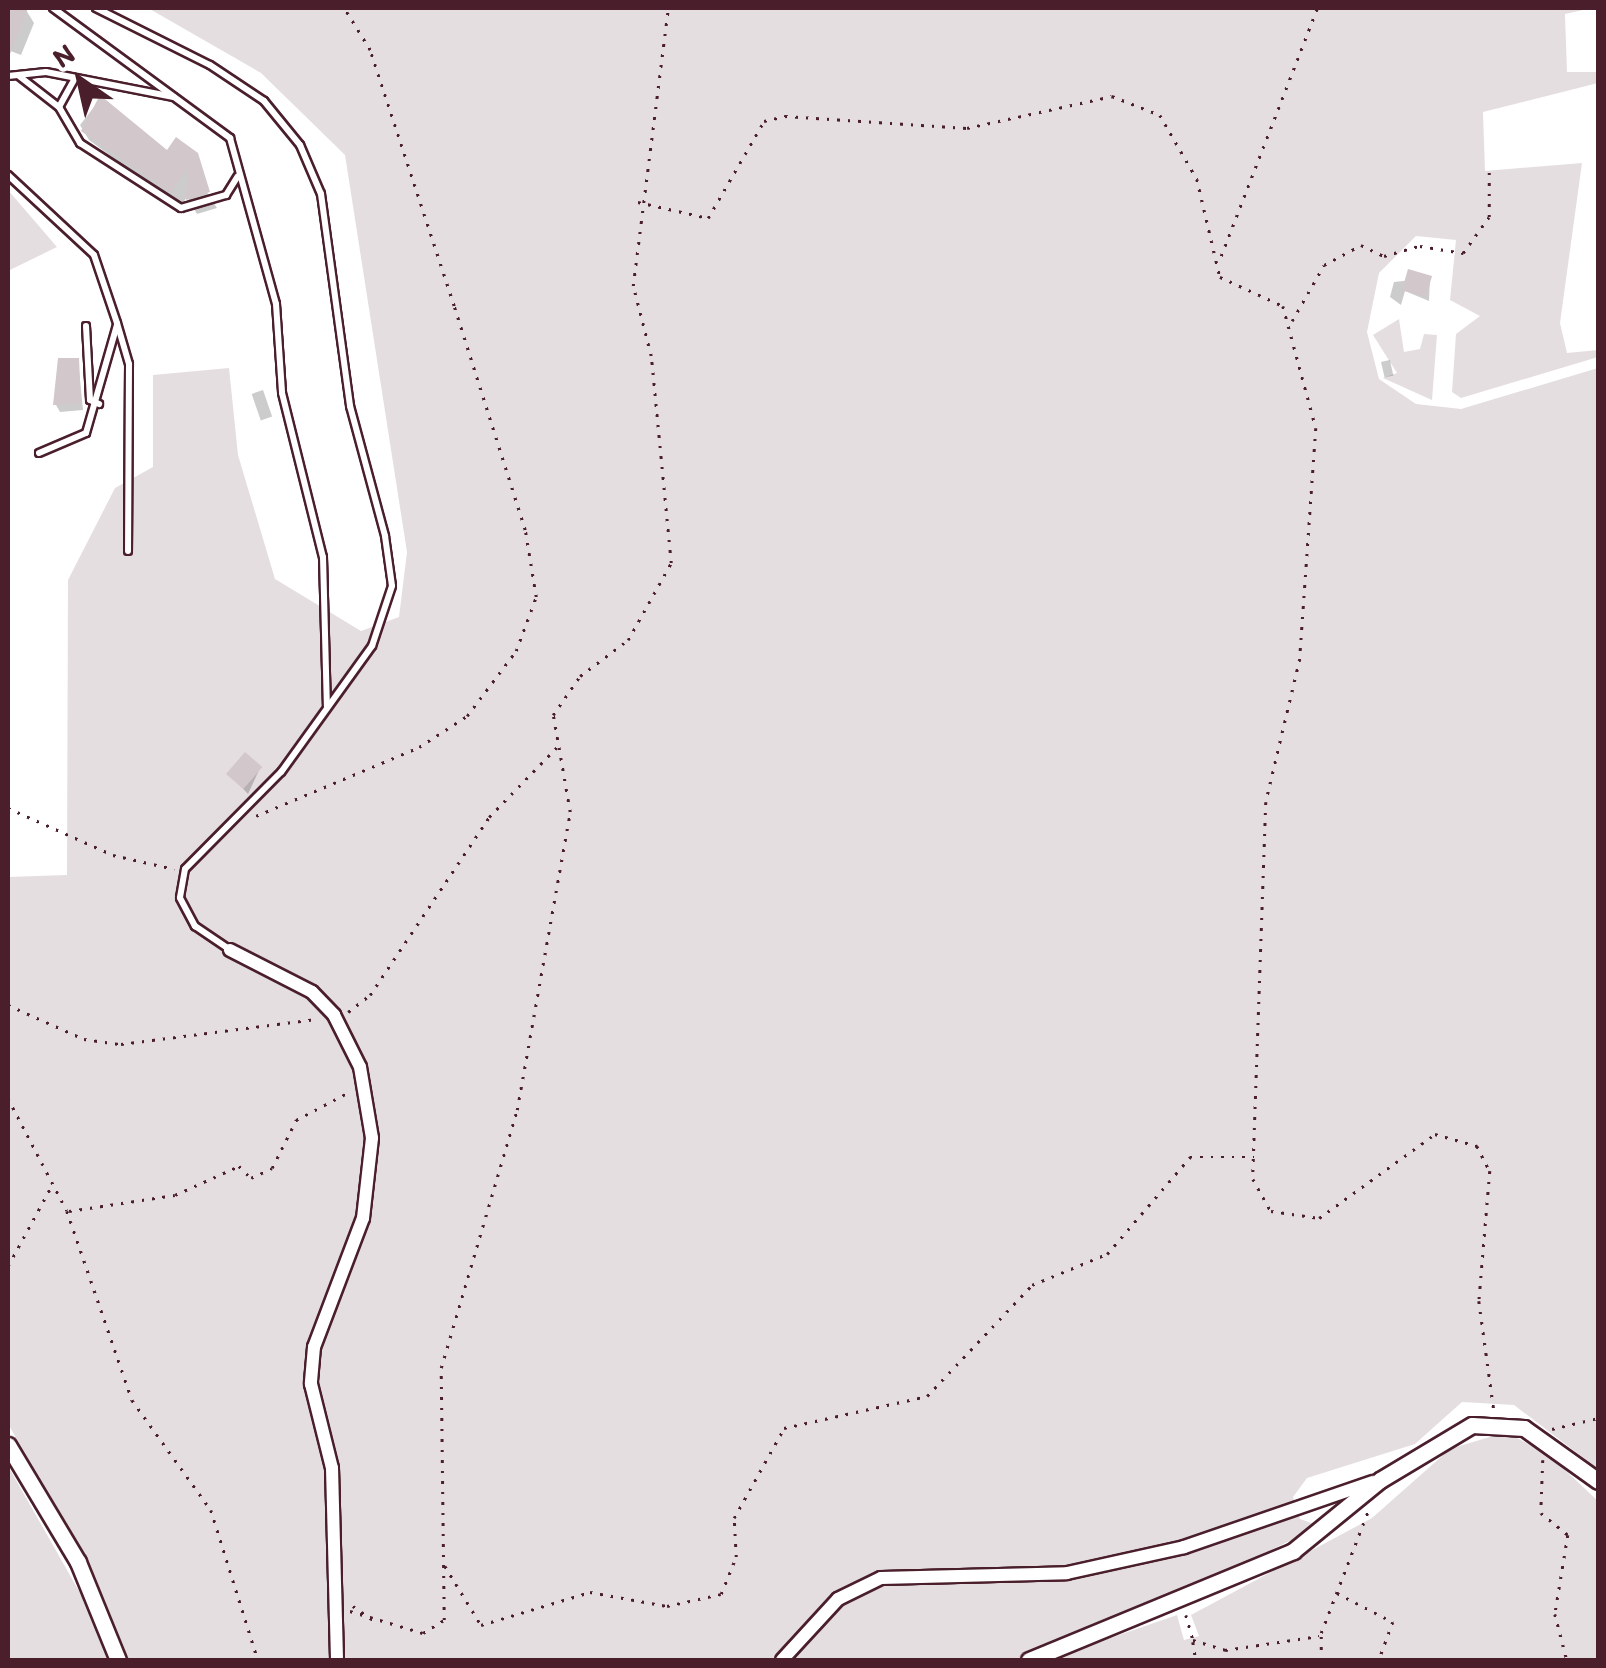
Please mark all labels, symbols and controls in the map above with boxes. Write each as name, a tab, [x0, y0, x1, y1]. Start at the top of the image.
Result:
north arrow	[30, 30, 130, 130]
text: N	[46, 36, 81, 75]

